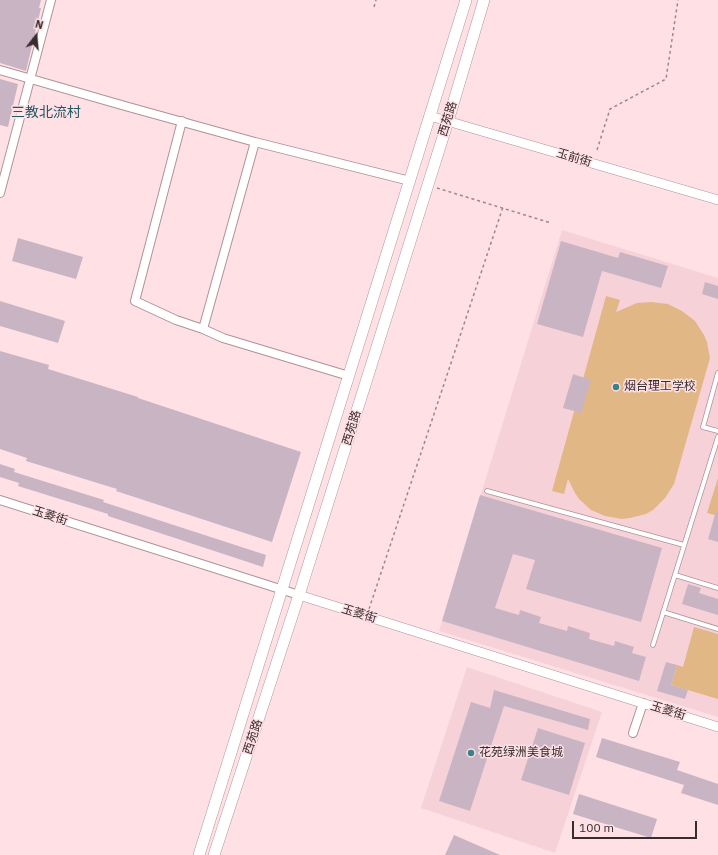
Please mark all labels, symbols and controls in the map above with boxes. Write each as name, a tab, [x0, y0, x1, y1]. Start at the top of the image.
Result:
north arrow	[16, 16, 56, 56]
text: N	[34, 17, 45, 32]
street label: 西苑路	[436, 100, 460, 138]
district label: 三教北流村	[11, 105, 81, 121]
street label: 玉前街	[555, 146, 593, 170]
place label: 烟台理工学校	[624, 380, 696, 394]
marker: 烟台理工学校	[611, 382, 621, 392]
street label: 西苑路	[340, 409, 364, 447]
street label: 玉菱街	[31, 504, 69, 528]
street label: 玉菱街	[340, 602, 378, 626]
street label: 玉菱街	[649, 699, 687, 723]
street label: 西苑路	[241, 718, 265, 756]
place label: 花苑绿洲美食城	[479, 746, 563, 760]
marker: 花苑绿洲美食城	[466, 748, 476, 758]
scale bar	[574, 813, 699, 839]
text: 100 m	[579, 820, 614, 835]

